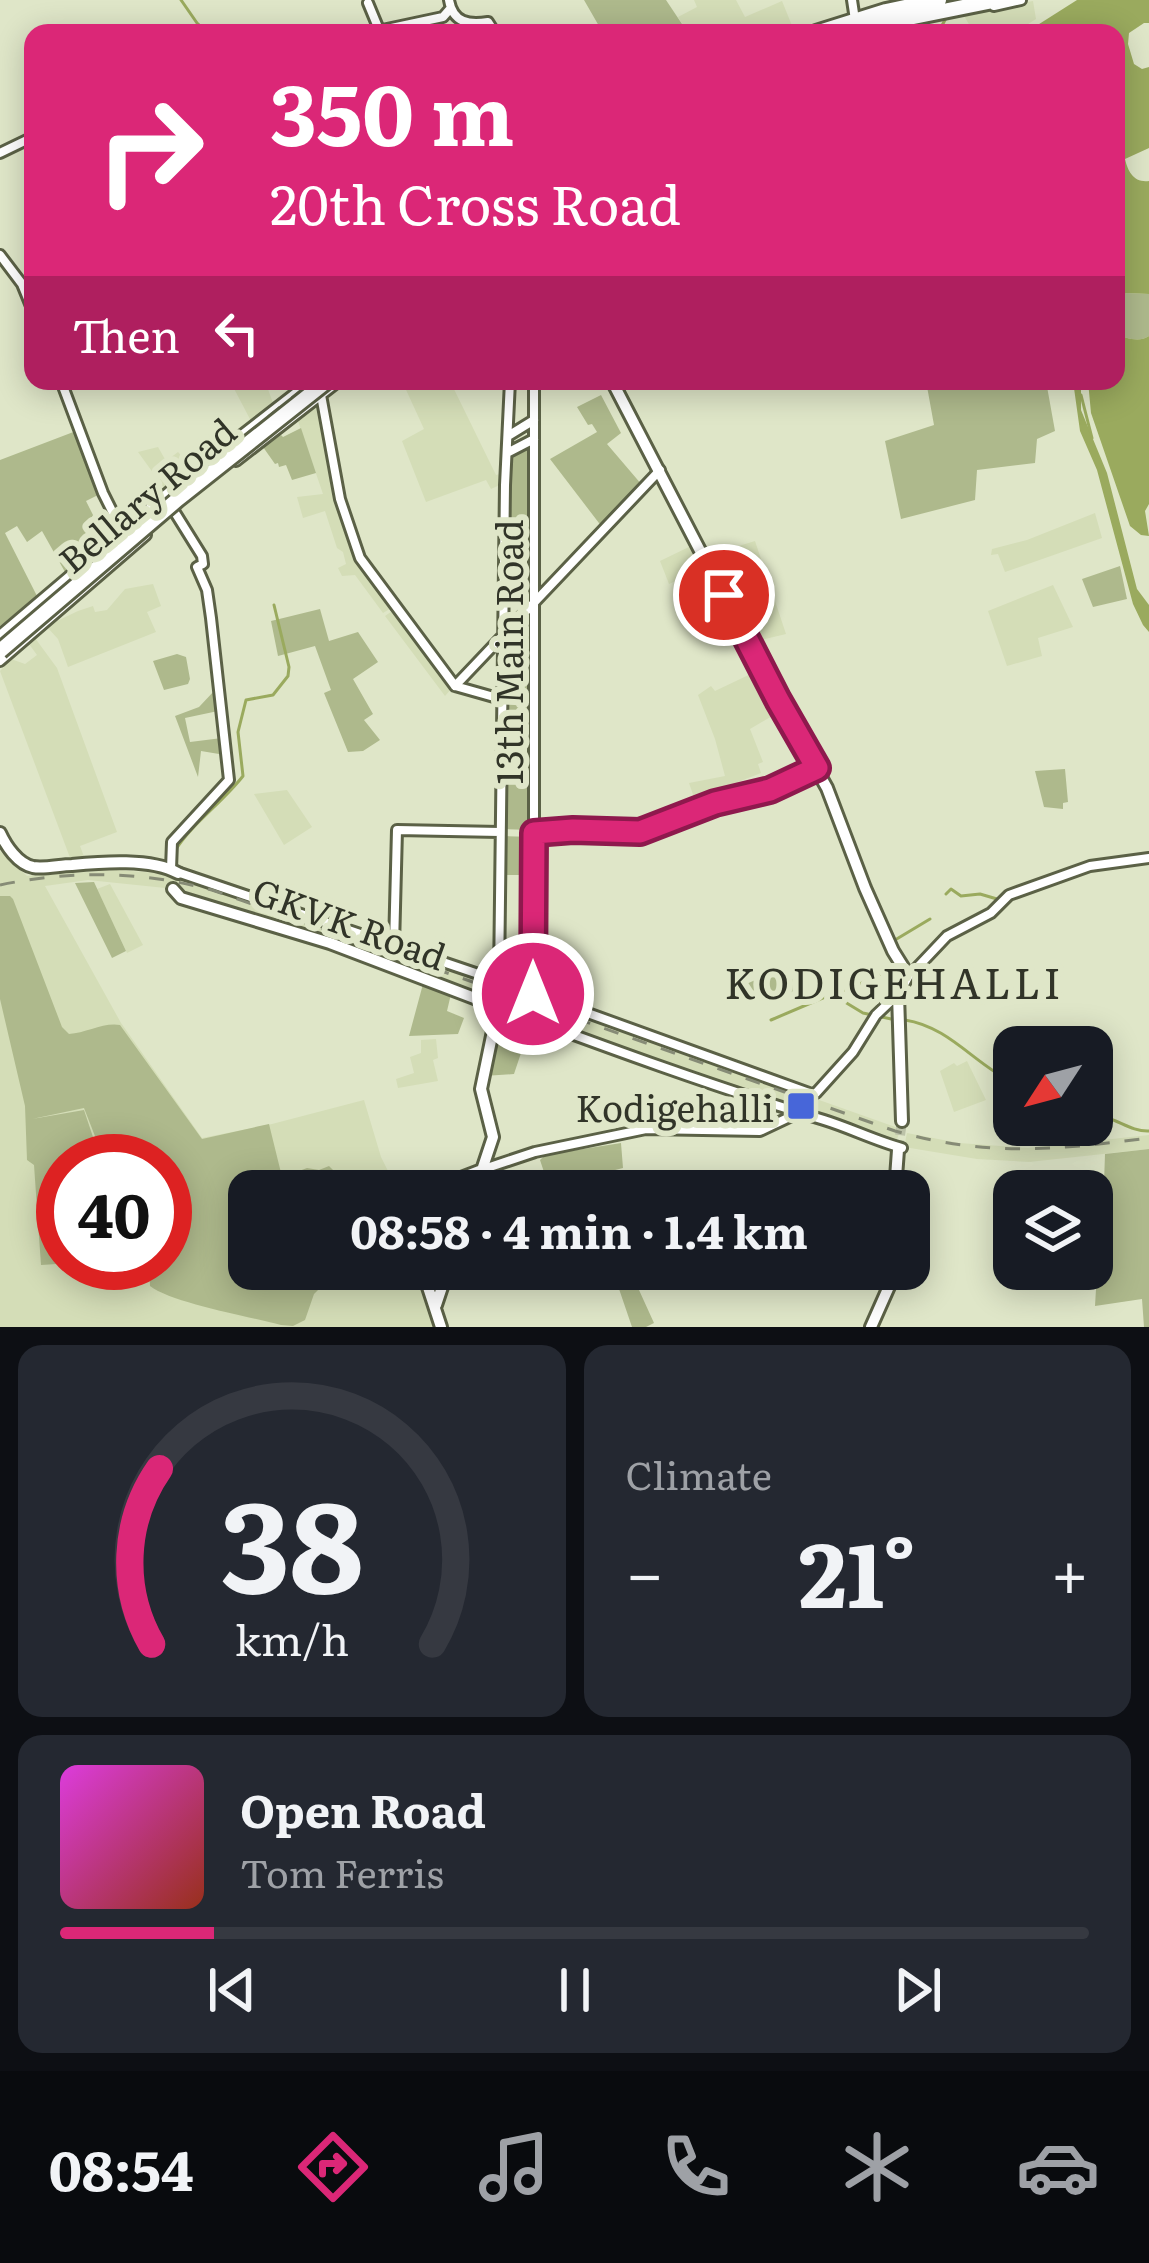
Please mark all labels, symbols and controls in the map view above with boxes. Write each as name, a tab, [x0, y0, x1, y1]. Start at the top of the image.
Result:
text: 350 m	[270, 47, 514, 172]
icon: right	[72, 72, 228, 228]
text: 20th Cross Road	[270, 161, 681, 242]
text: Then	[72, 300, 180, 367]
icon: left	[204, 300, 270, 366]
street label: Bellary Road	[46, 404, 246, 584]
street label: 13th Main Road	[481, 520, 534, 784]
pin	[673, 544, 775, 646]
icon: arrive	[691, 562, 757, 628]
street label: GKVK Road	[246, 863, 454, 981]
position arrow	[470, 931, 596, 1057]
district label: KODIGEHALLI	[724, 950, 1064, 1012]
north arrow	[993, 1026, 1113, 1146]
map controls	[993, 1026, 1113, 1290]
place label: Kodigehalli	[576, 1080, 774, 1133]
marker: Kodigehalli	[785, 1090, 817, 1122]
speed limit sign: 40	[36, 1134, 192, 1290]
button: layers	[993, 1170, 1113, 1290]
text: 08:58 · 4 min · 1.4 km	[350, 1196, 808, 1263]
text: Climate	[626, 1444, 772, 1502]
text: 38	[220, 1446, 363, 1631]
text: 21°	[799, 1502, 916, 1636]
text: −	[626, 1520, 664, 1618]
text: +	[1051, 1520, 1089, 1618]
text: km/h	[235, 1606, 349, 1669]
text: Open Road	[240, 1775, 486, 1842]
text: Tom Ferris	[240, 1842, 444, 1900]
icon: previous	[199, 1957, 265, 2023]
icon: pause	[542, 1957, 608, 2023]
icon: next	[885, 1957, 951, 2023]
icon: directions	[291, 2125, 375, 2209]
icon: music	[472, 2125, 556, 2209]
icon: phone	[654, 2125, 738, 2209]
icon: climate	[835, 2125, 919, 2209]
icon: car	[1016, 2125, 1100, 2209]
text: 08:54	[49, 2127, 193, 2208]

